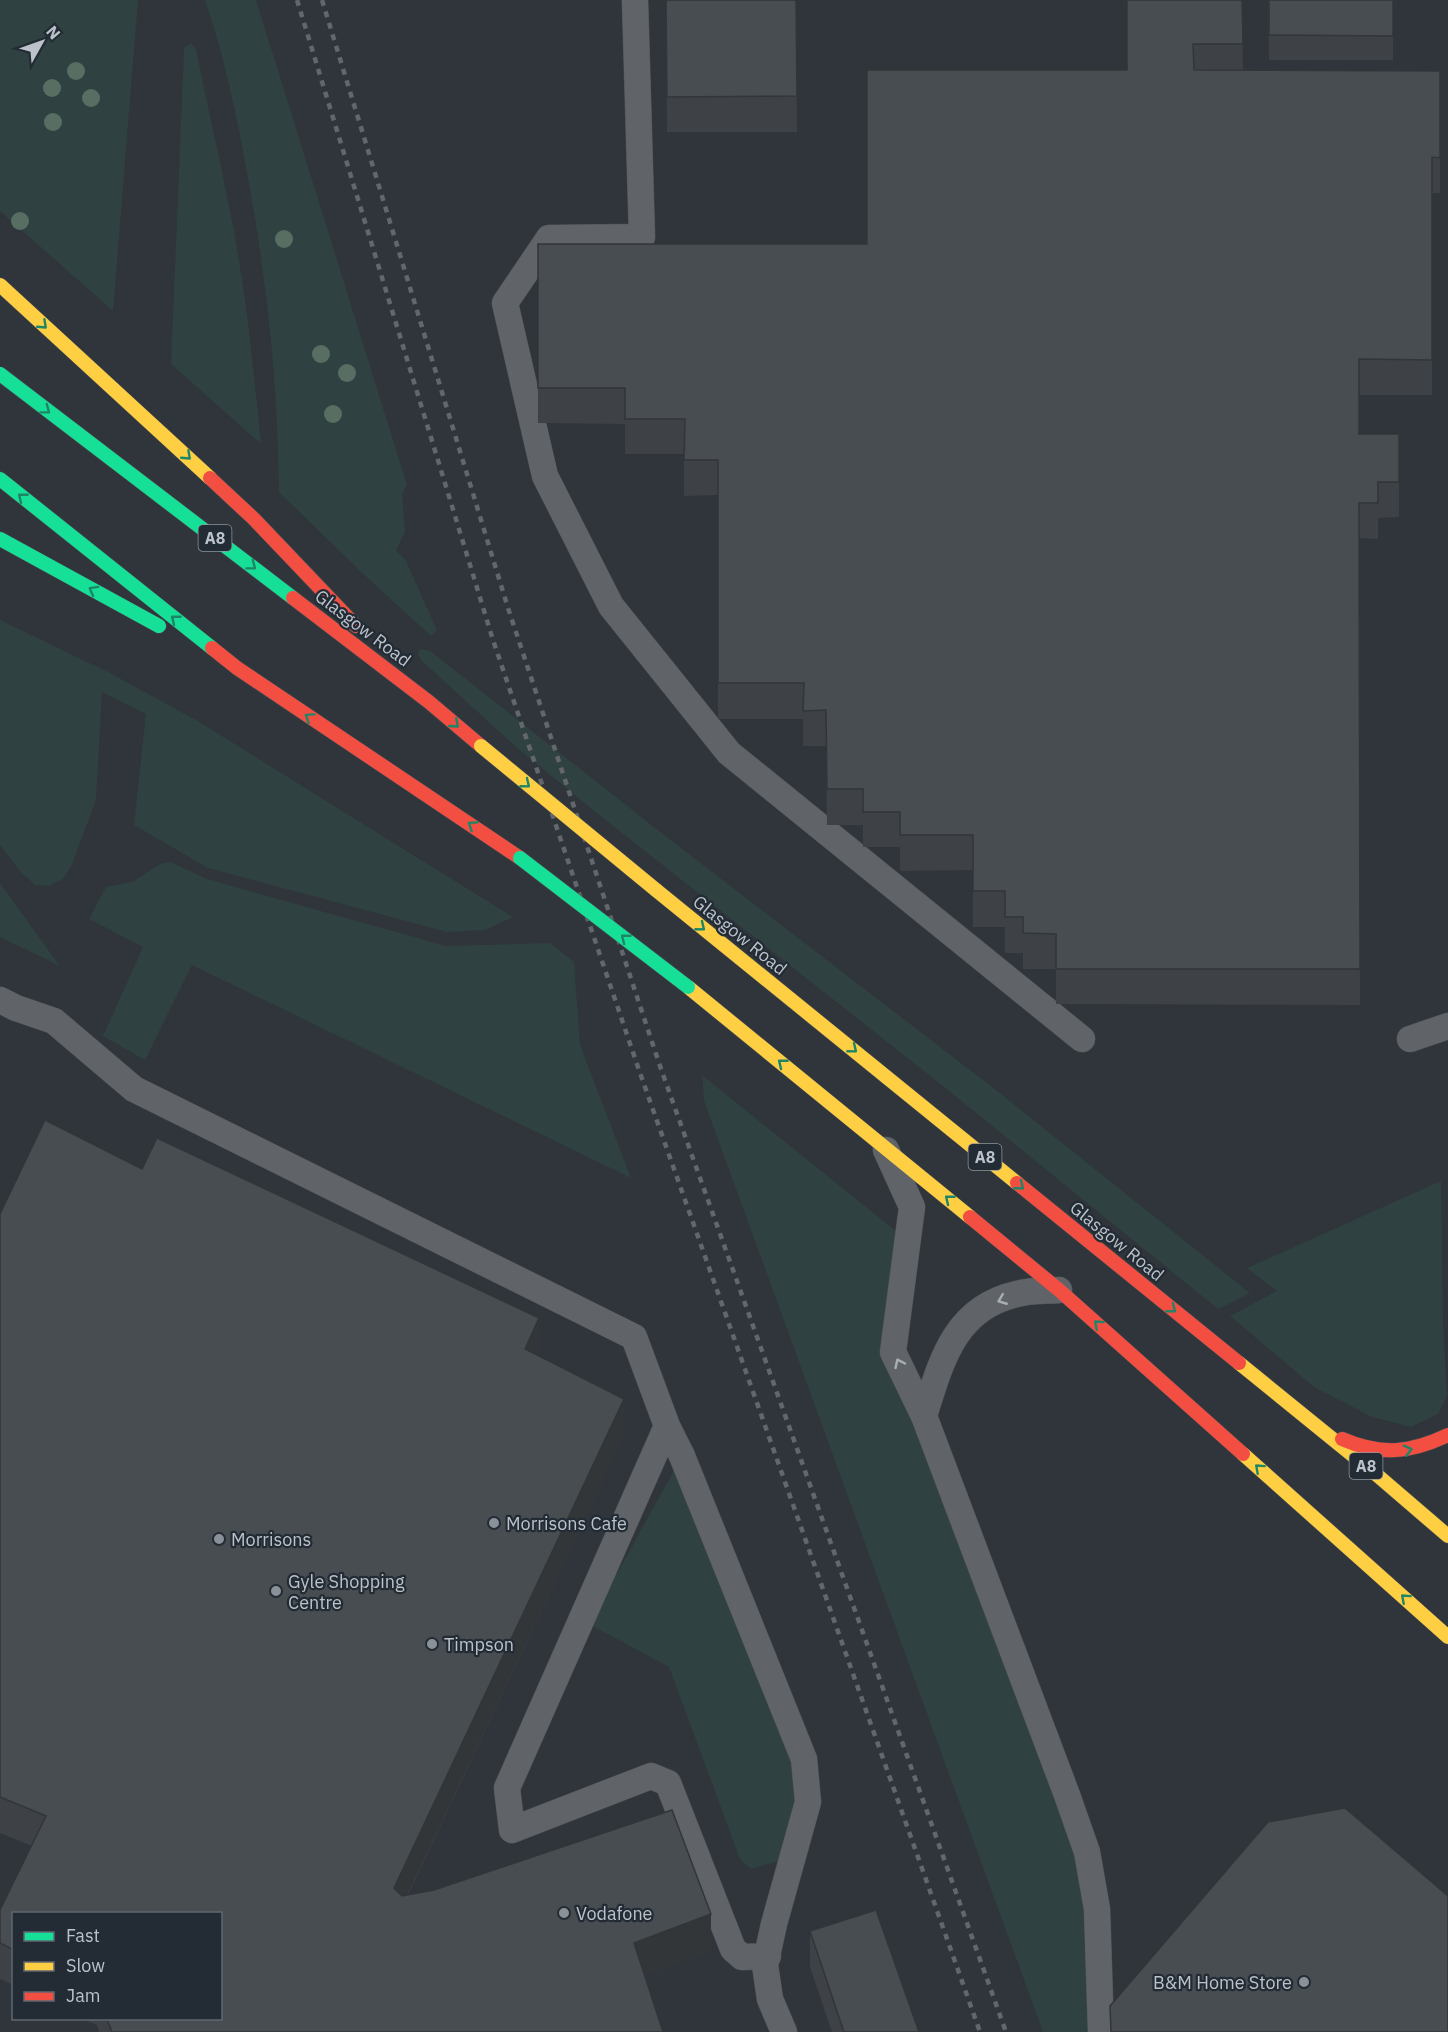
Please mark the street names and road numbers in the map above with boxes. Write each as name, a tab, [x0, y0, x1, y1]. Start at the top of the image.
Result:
road number: A8	[198, 525, 232, 551]
street label: Glasgow Road	[310, 584, 416, 672]
street label: Glasgow Road	[688, 890, 792, 980]
road number: A8	[968, 1144, 1002, 1170]
street label: Glasgow Road	[1065, 1196, 1169, 1286]
road number: A8	[1350, 1453, 1382, 1479]

